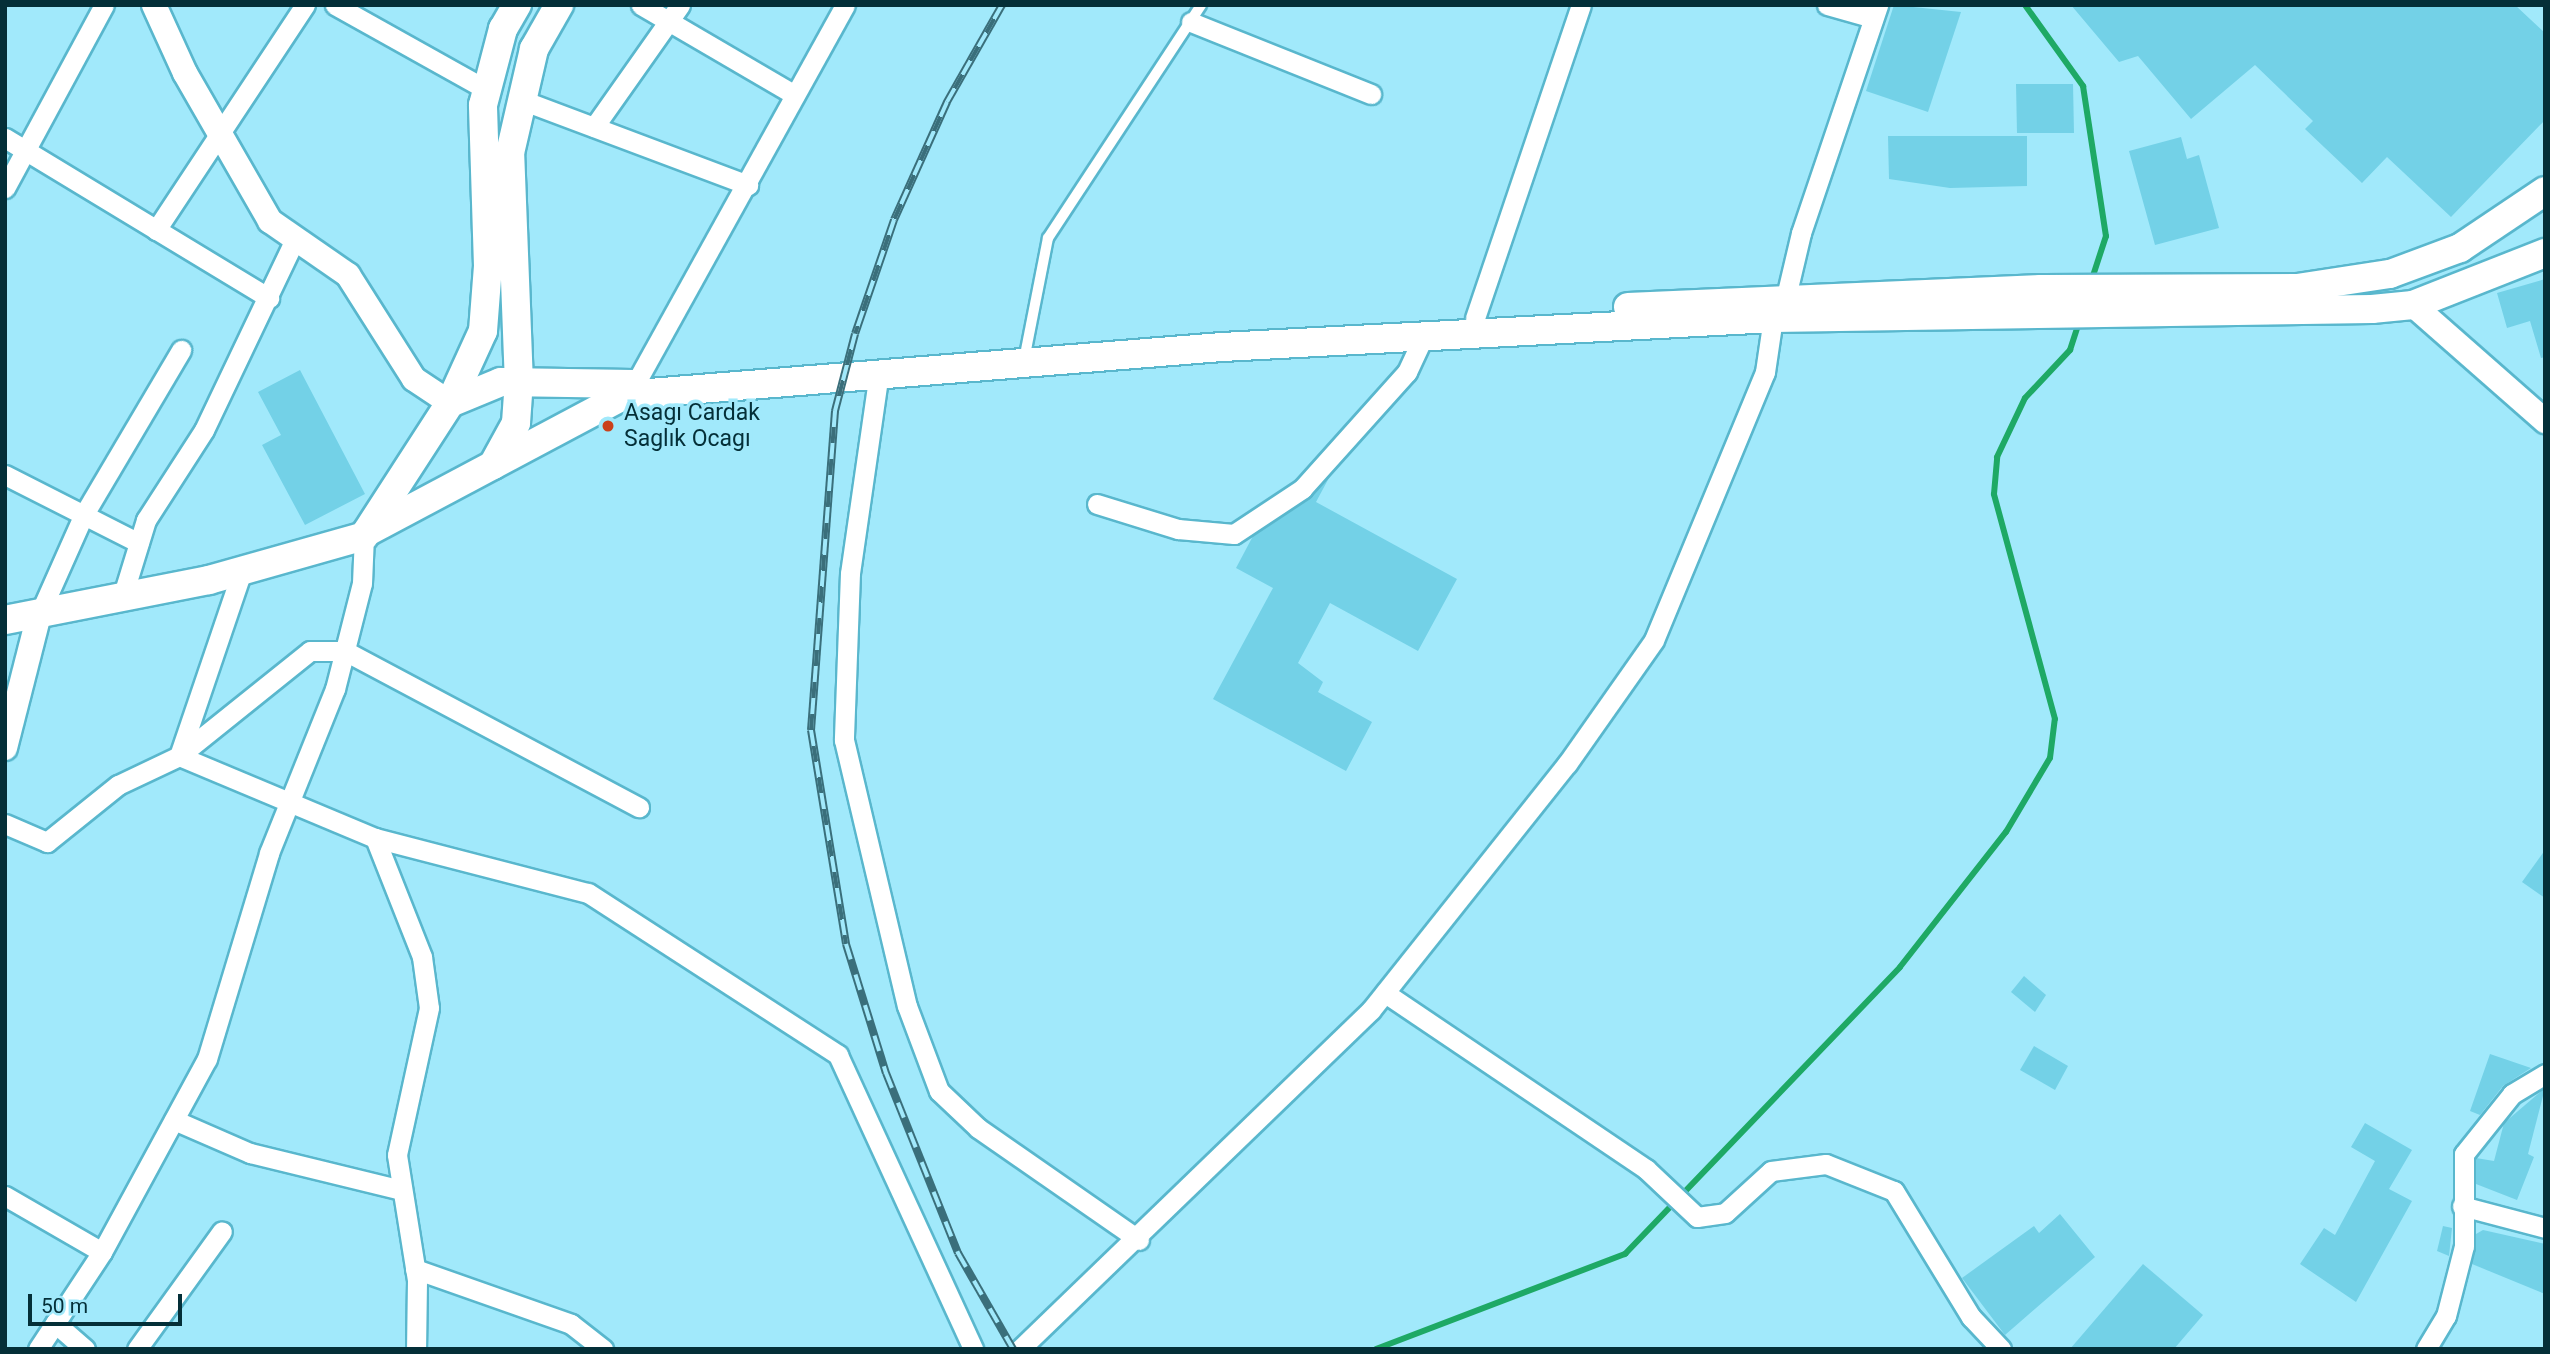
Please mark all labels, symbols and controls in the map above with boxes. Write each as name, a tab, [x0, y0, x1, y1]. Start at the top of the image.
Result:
place label: Asagı Cardak Saglık Ocagı	[624, 399, 760, 453]
marker: Asagı Cardak Saglık Ocagı	[598, 416, 618, 436]
scale bar	[32, 1280, 186, 1324]
text: 50 m	[41, 1294, 88, 1318]

